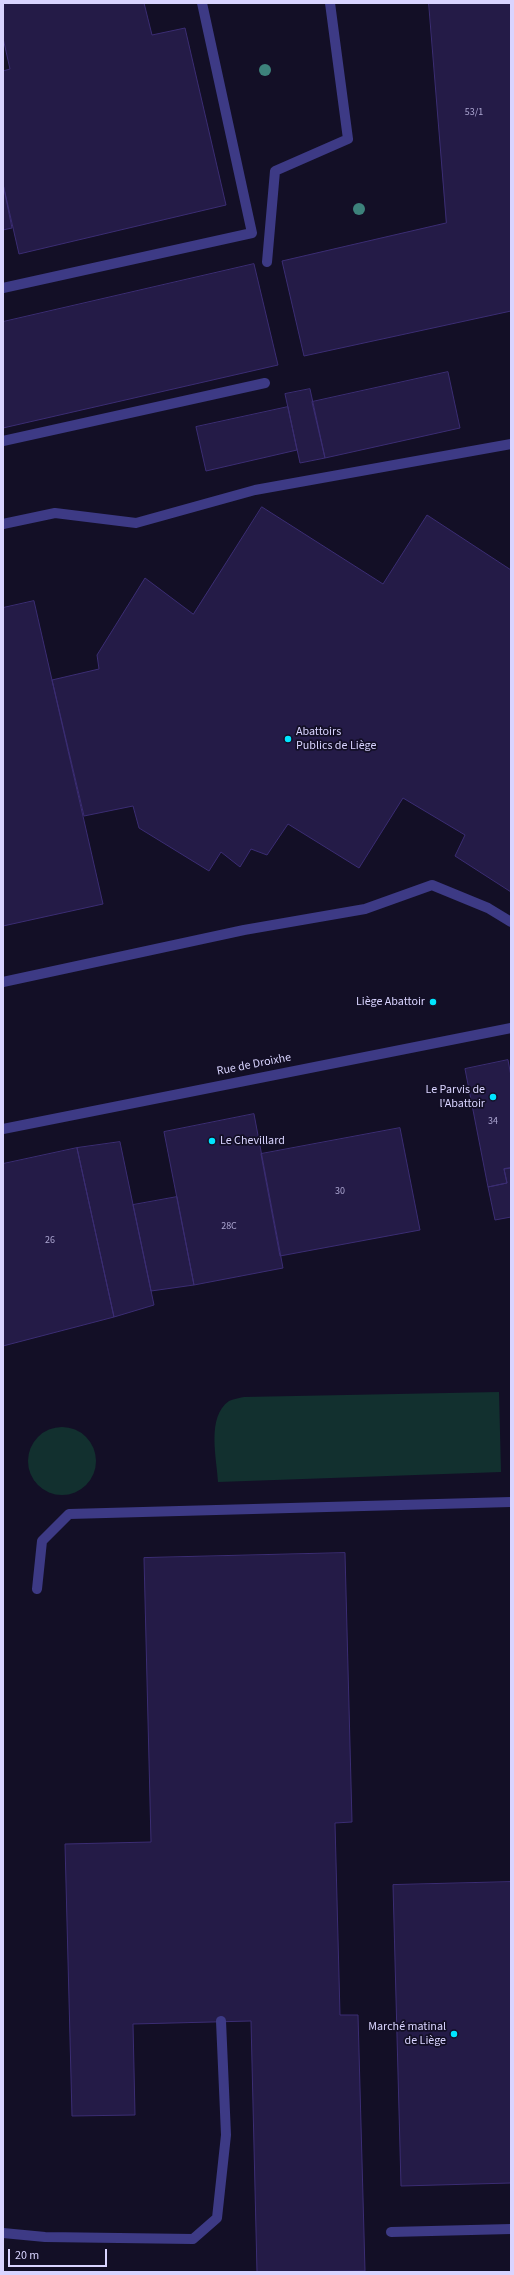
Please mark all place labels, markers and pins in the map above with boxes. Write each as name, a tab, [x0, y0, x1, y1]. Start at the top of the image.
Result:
place label: Abattoirs Publics de Liège	[296, 725, 376, 753]
marker: Abattoirs Publics de Liège	[283, 734, 293, 744]
place label: Liège Abattoir	[356, 995, 425, 1009]
marker: Liège Abattoir	[428, 997, 438, 1007]
place label: Le Parvis de l'Abattoir	[426, 1083, 485, 1111]
marker: Le Parvis de l'Abattoir	[488, 1092, 498, 1102]
place label: Le Chevillard	[220, 1134, 285, 1148]
marker: Le Chevillard	[207, 1136, 217, 1146]
place label: Marché matinal de Liège	[368, 2020, 446, 2048]
marker: Marché matinal de Liège	[449, 2029, 459, 2039]

